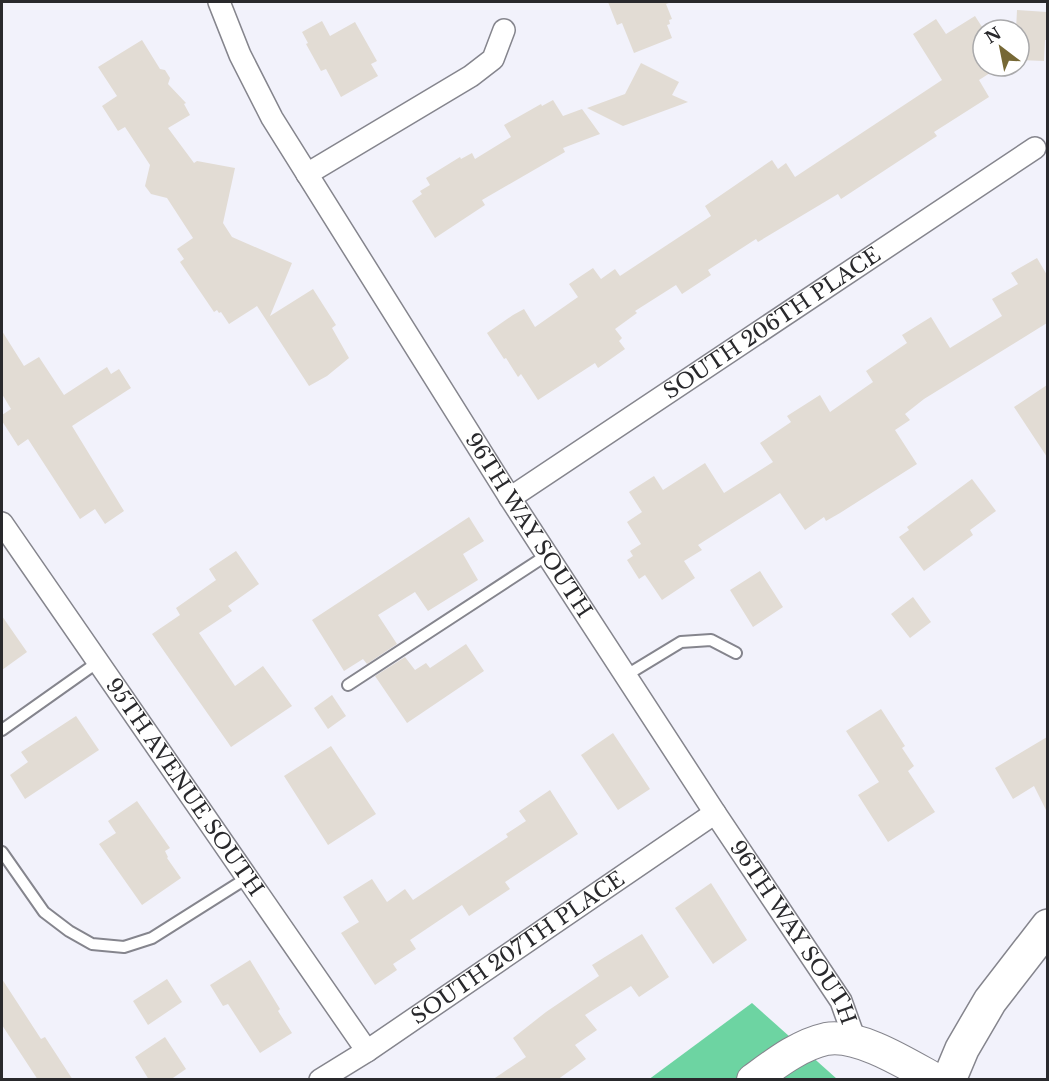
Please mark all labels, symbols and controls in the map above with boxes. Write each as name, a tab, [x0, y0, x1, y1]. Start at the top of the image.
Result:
north arrow	[971, 18, 1031, 78]
text: N	[981, 23, 1005, 48]
street label: SOUTH 206TH PLACE	[659, 242, 885, 405]
street label: 96TH WAY SOUTH	[460, 428, 597, 623]
street label: 95TH AVENUE SOUTH	[100, 673, 269, 901]
street label: 96TH WAY SOUTH	[724, 835, 861, 1028]
street label: SOUTH 207TH PLACE	[406, 866, 629, 1030]

